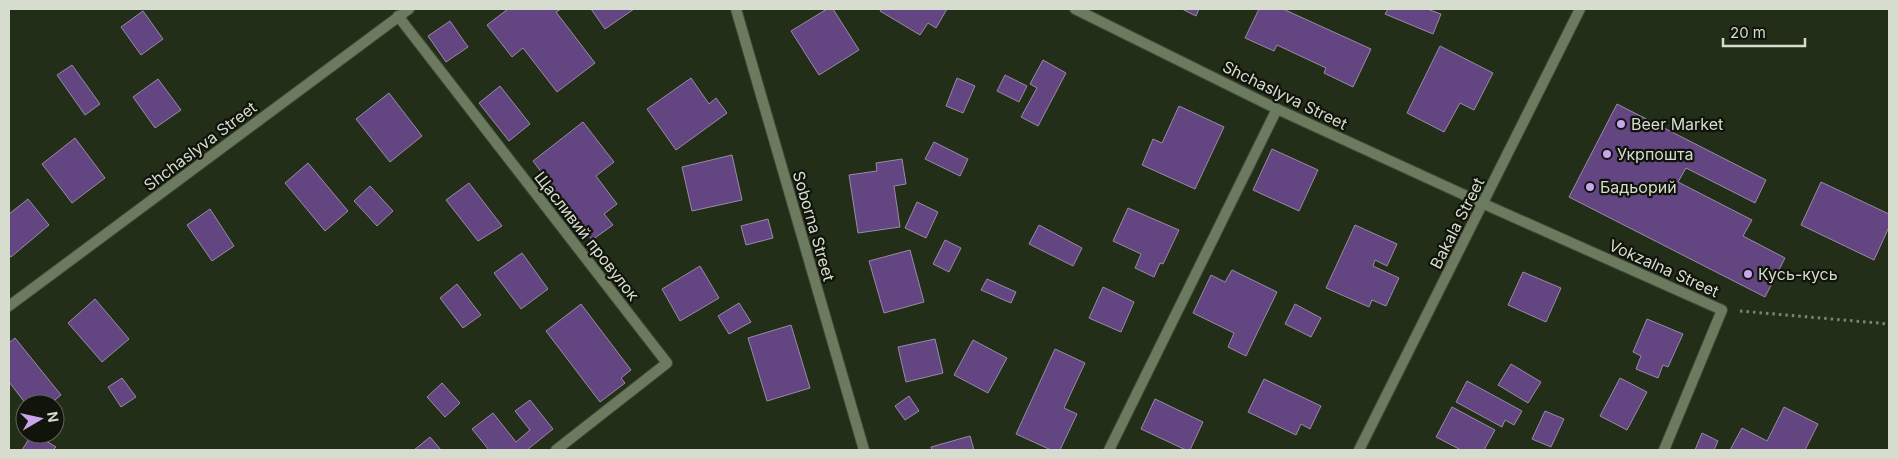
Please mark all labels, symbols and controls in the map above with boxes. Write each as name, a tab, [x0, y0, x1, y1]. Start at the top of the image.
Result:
scale bar	[1723, 15, 1806, 47]
text: 20 m	[1730, 23, 1766, 42]
street label: Shchaslyva Street	[1219, 56, 1351, 134]
street label: Shchaslyva Street	[140, 97, 260, 195]
place label: Beer Market	[1631, 114, 1723, 134]
marker: Beer Market	[1615, 118, 1627, 130]
place label: Укрпошта	[1617, 144, 1693, 164]
marker: Укрпошта	[1601, 148, 1613, 160]
street label: Щасливий провулок	[530, 167, 644, 305]
street label: Soborna Street	[789, 169, 839, 283]
street label: Bakala Street	[1425, 174, 1489, 272]
place label: Бадьорий	[1600, 177, 1677, 197]
marker: Бадьорий	[1584, 181, 1596, 193]
street label: Vokzalna Street	[1606, 235, 1722, 301]
place label: Кусь-кусь	[1758, 264, 1838, 284]
marker: Кусь-кусь	[1742, 268, 1754, 280]
north arrow	[15, 394, 65, 444]
text: N	[44, 410, 63, 423]

